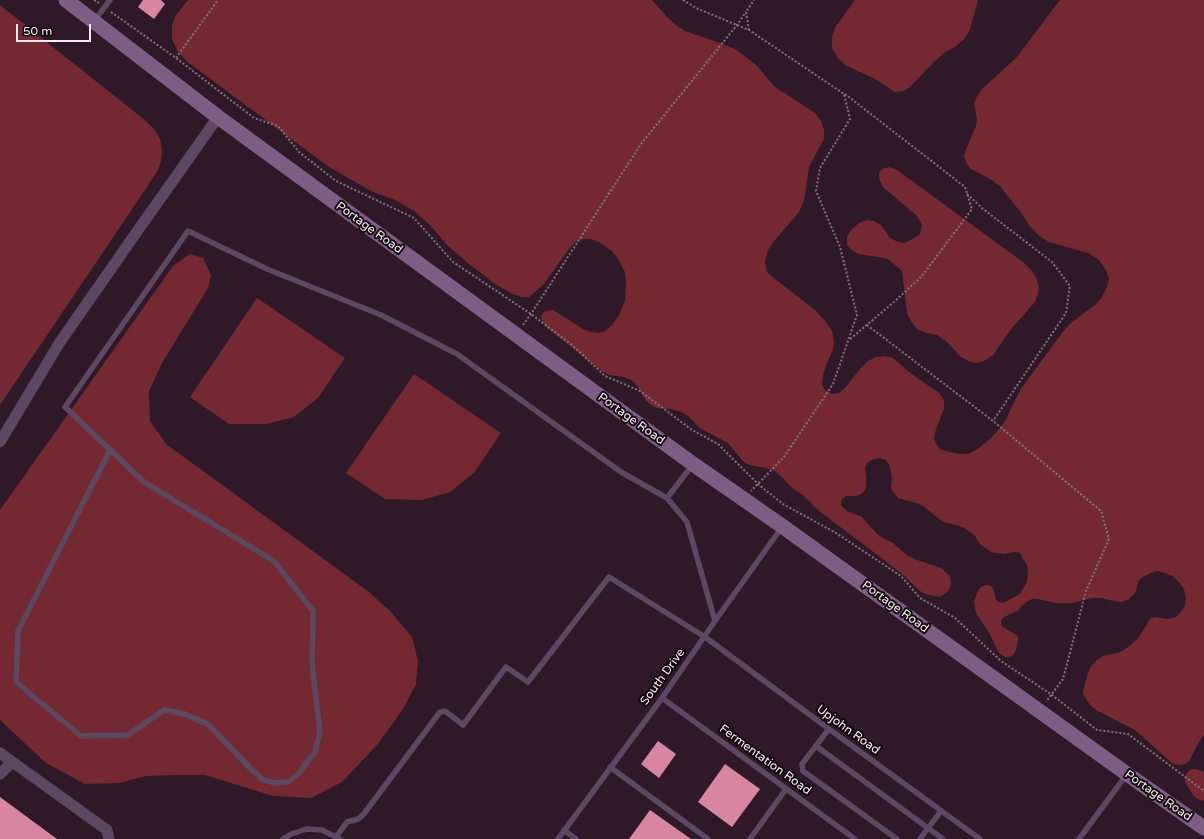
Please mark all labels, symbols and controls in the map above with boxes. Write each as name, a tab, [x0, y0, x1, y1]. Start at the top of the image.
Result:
scale bar	[18, 16, 93, 42]
text: 50 m	[23, 24, 52, 38]
street label: Portage Road	[333, 199, 405, 257]
street label: Portage Road	[595, 390, 667, 448]
street label: Portage Road	[859, 578, 931, 636]
street label: South Drive	[638, 646, 688, 708]
street label: Upjohn Road	[814, 702, 882, 758]
street label: Fermentation Road	[716, 722, 814, 798]
street label: Portage Road	[1122, 768, 1194, 824]

